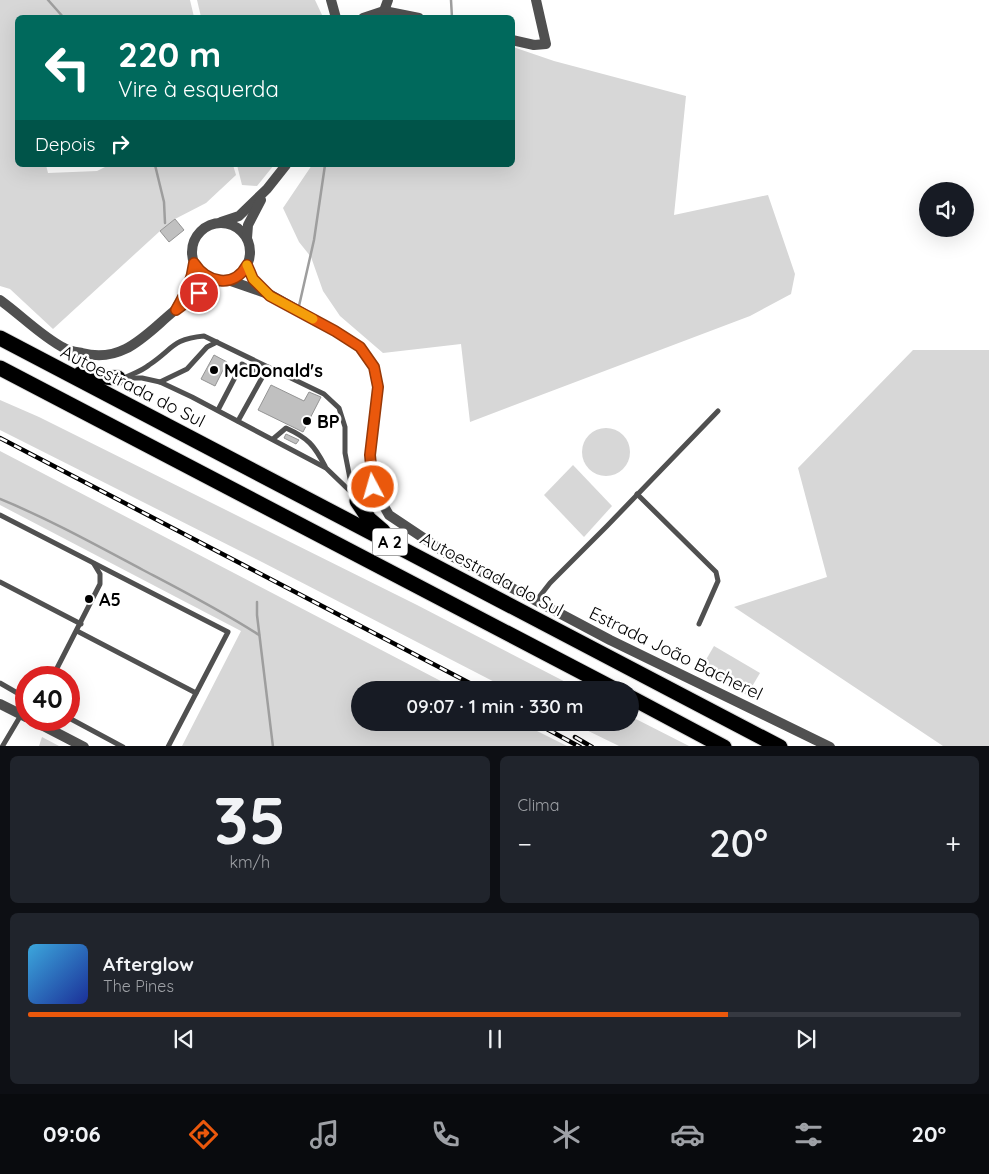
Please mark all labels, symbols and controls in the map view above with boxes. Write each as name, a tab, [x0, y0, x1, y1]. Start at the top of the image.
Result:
text: 220 m	[118, 32, 221, 76]
icon: left	[35, 35, 100, 100]
text: Vire à esquerda	[118, 75, 279, 103]
icon: right	[106, 130, 134, 158]
text: Depois	[35, 132, 96, 156]
map controls	[919, 182, 974, 237]
button: sound	[919, 182, 974, 237]
pin	[178, 272, 220, 314]
icon: arrive	[185, 279, 213, 307]
street label: Autoestrada do Sul	[57, 340, 209, 432]
place label: McDonald's	[224, 359, 323, 382]
marker: McDonald's	[208, 364, 220, 376]
place label: BP	[317, 410, 340, 433]
marker: BP	[301, 415, 313, 427]
position arrow	[346, 460, 398, 512]
street label: Autoestrada do Sul	[416, 527, 568, 621]
road number: A 2	[372, 528, 408, 556]
place label: A5	[99, 588, 121, 611]
marker: A5	[83, 593, 95, 605]
street label: Estrada João Bacherel	[585, 601, 767, 705]
speed limit sign: 40	[15, 666, 80, 731]
text: 09:07 · 1 min · 330 m	[406, 694, 584, 718]
text: 35	[214, 779, 286, 860]
text: Clima	[518, 795, 559, 815]
text: 20°	[709, 819, 768, 867]
text: −	[518, 826, 532, 861]
text: +	[945, 826, 961, 861]
text: km/h	[229, 852, 270, 872]
text: Afterglow	[103, 952, 194, 976]
text: The Pines	[103, 976, 174, 996]
icon: previous	[170, 1025, 198, 1053]
icon: pause	[481, 1025, 509, 1053]
icon: next	[792, 1025, 820, 1053]
icon: directions	[186, 1117, 221, 1152]
icon: music	[307, 1117, 342, 1152]
icon: phone	[428, 1117, 463, 1152]
icon: climate	[549, 1117, 584, 1152]
icon: car	[670, 1117, 705, 1152]
icon: filters	[791, 1117, 826, 1152]
text: 09:06	[43, 1120, 101, 1148]
text: 20°	[911, 1120, 946, 1148]

